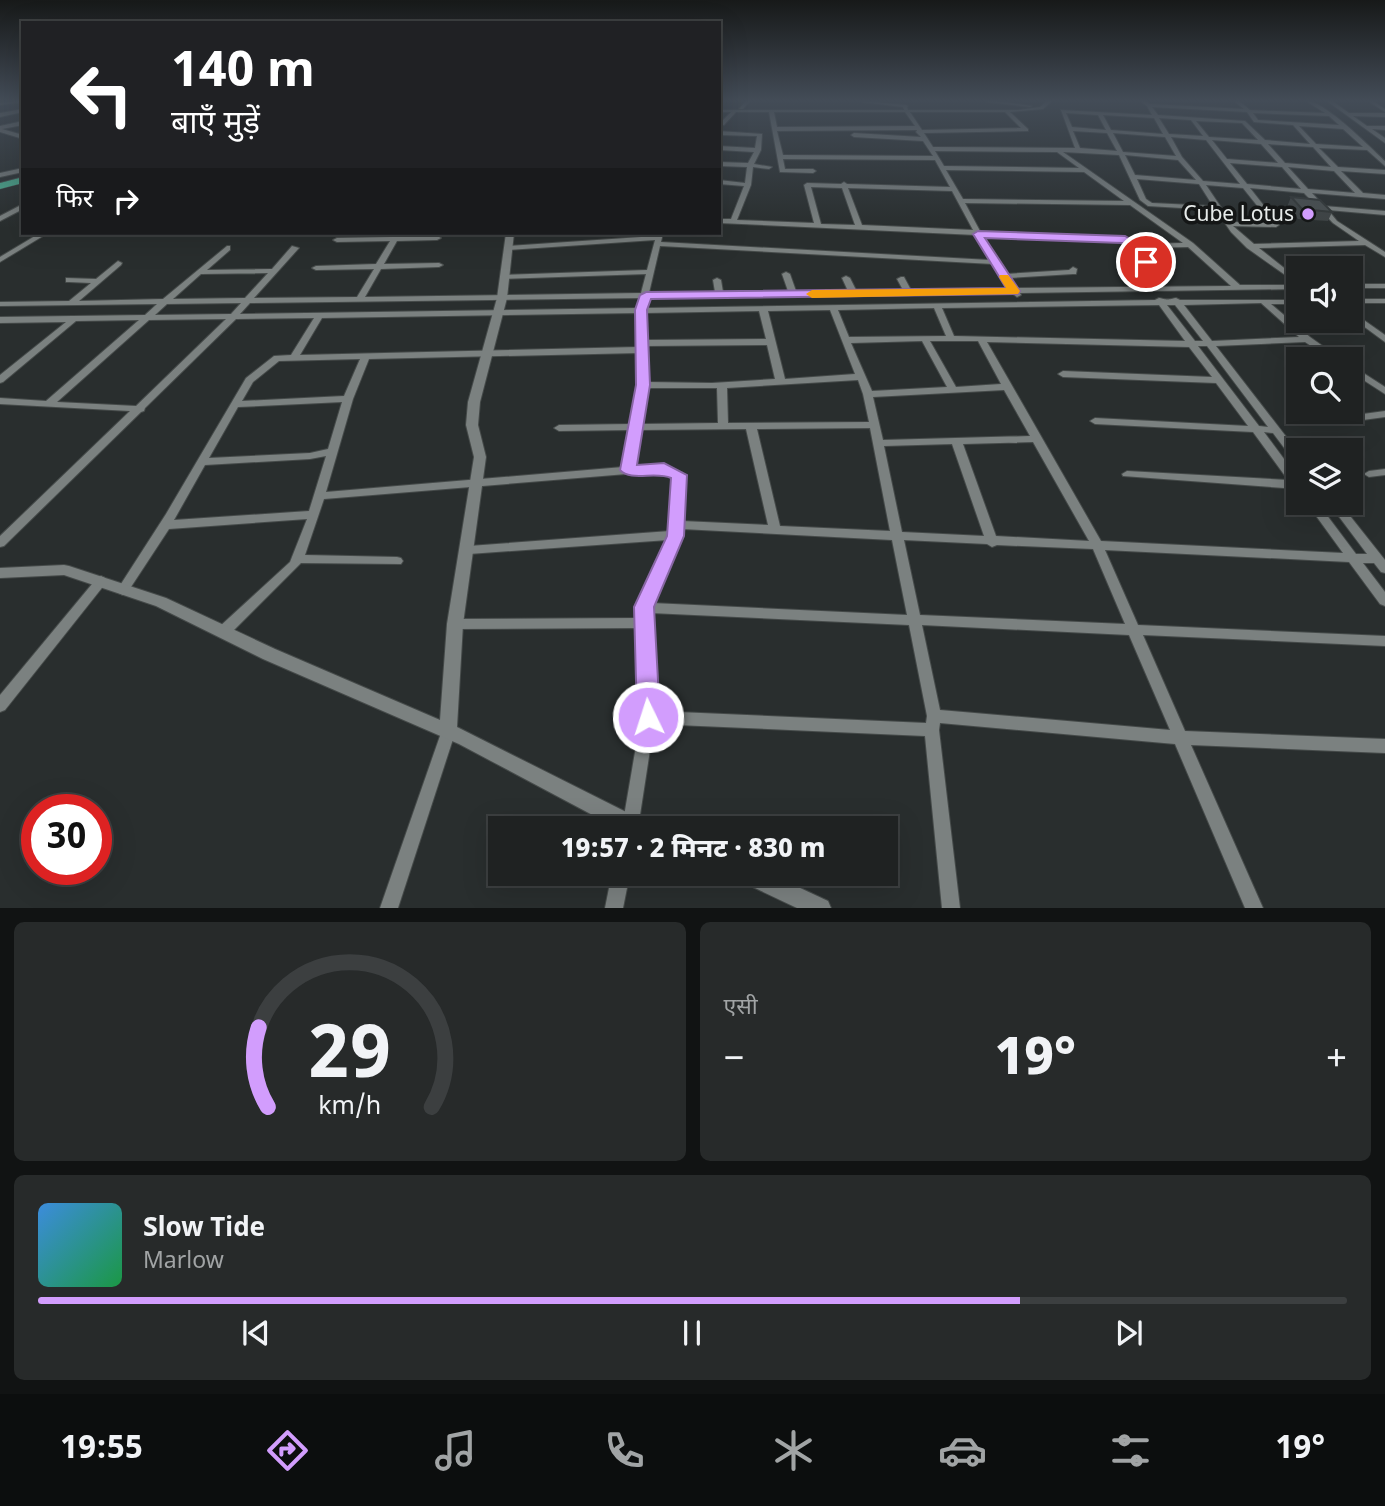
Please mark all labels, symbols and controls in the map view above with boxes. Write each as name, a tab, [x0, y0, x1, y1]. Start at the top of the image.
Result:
text: 140 m	[171, 42, 315, 106]
icon: left	[56, 49, 147, 140]
text: बाएँ मुड़ें	[171, 104, 260, 146]
icon: right	[107, 182, 145, 220]
text: फिर	[56, 184, 93, 218]
place label: Cube Lotus	[1183, 202, 1294, 230]
marker: Cube Lotus	[1300, 206, 1316, 222]
pin	[1116, 232, 1176, 292]
icon: arrive	[1127, 243, 1165, 281]
map controls	[1286, 256, 1363, 515]
button: sound	[1286, 256, 1363, 333]
button: search	[1286, 347, 1363, 424]
button: layers	[1286, 438, 1363, 515]
position arrow	[611, 680, 685, 754]
speed limit sign: 30	[21, 794, 112, 885]
text: 19:57 · 2 मिनट · 830 m	[561, 834, 825, 868]
text: एसी	[724, 993, 758, 1023]
text: 29	[308, 1013, 391, 1108]
text: 19°	[995, 1027, 1076, 1095]
text: −	[724, 1036, 744, 1086]
text: +	[1326, 1036, 1347, 1086]
text: km/h	[318, 1092, 381, 1124]
text: Slow Tide	[143, 1213, 265, 1247]
text: Marlow	[143, 1247, 224, 1277]
icon: previous	[237, 1314, 275, 1352]
icon: pause	[673, 1314, 711, 1352]
icon: next	[1110, 1314, 1148, 1352]
icon: directions	[263, 1426, 312, 1475]
icon: music	[431, 1426, 480, 1475]
icon: phone	[600, 1426, 649, 1475]
icon: climate	[769, 1426, 818, 1475]
icon: car	[938, 1426, 987, 1475]
icon: filters	[1106, 1426, 1155, 1475]
text: 19:55	[60, 1429, 143, 1471]
text: 19°	[1275, 1429, 1325, 1471]

